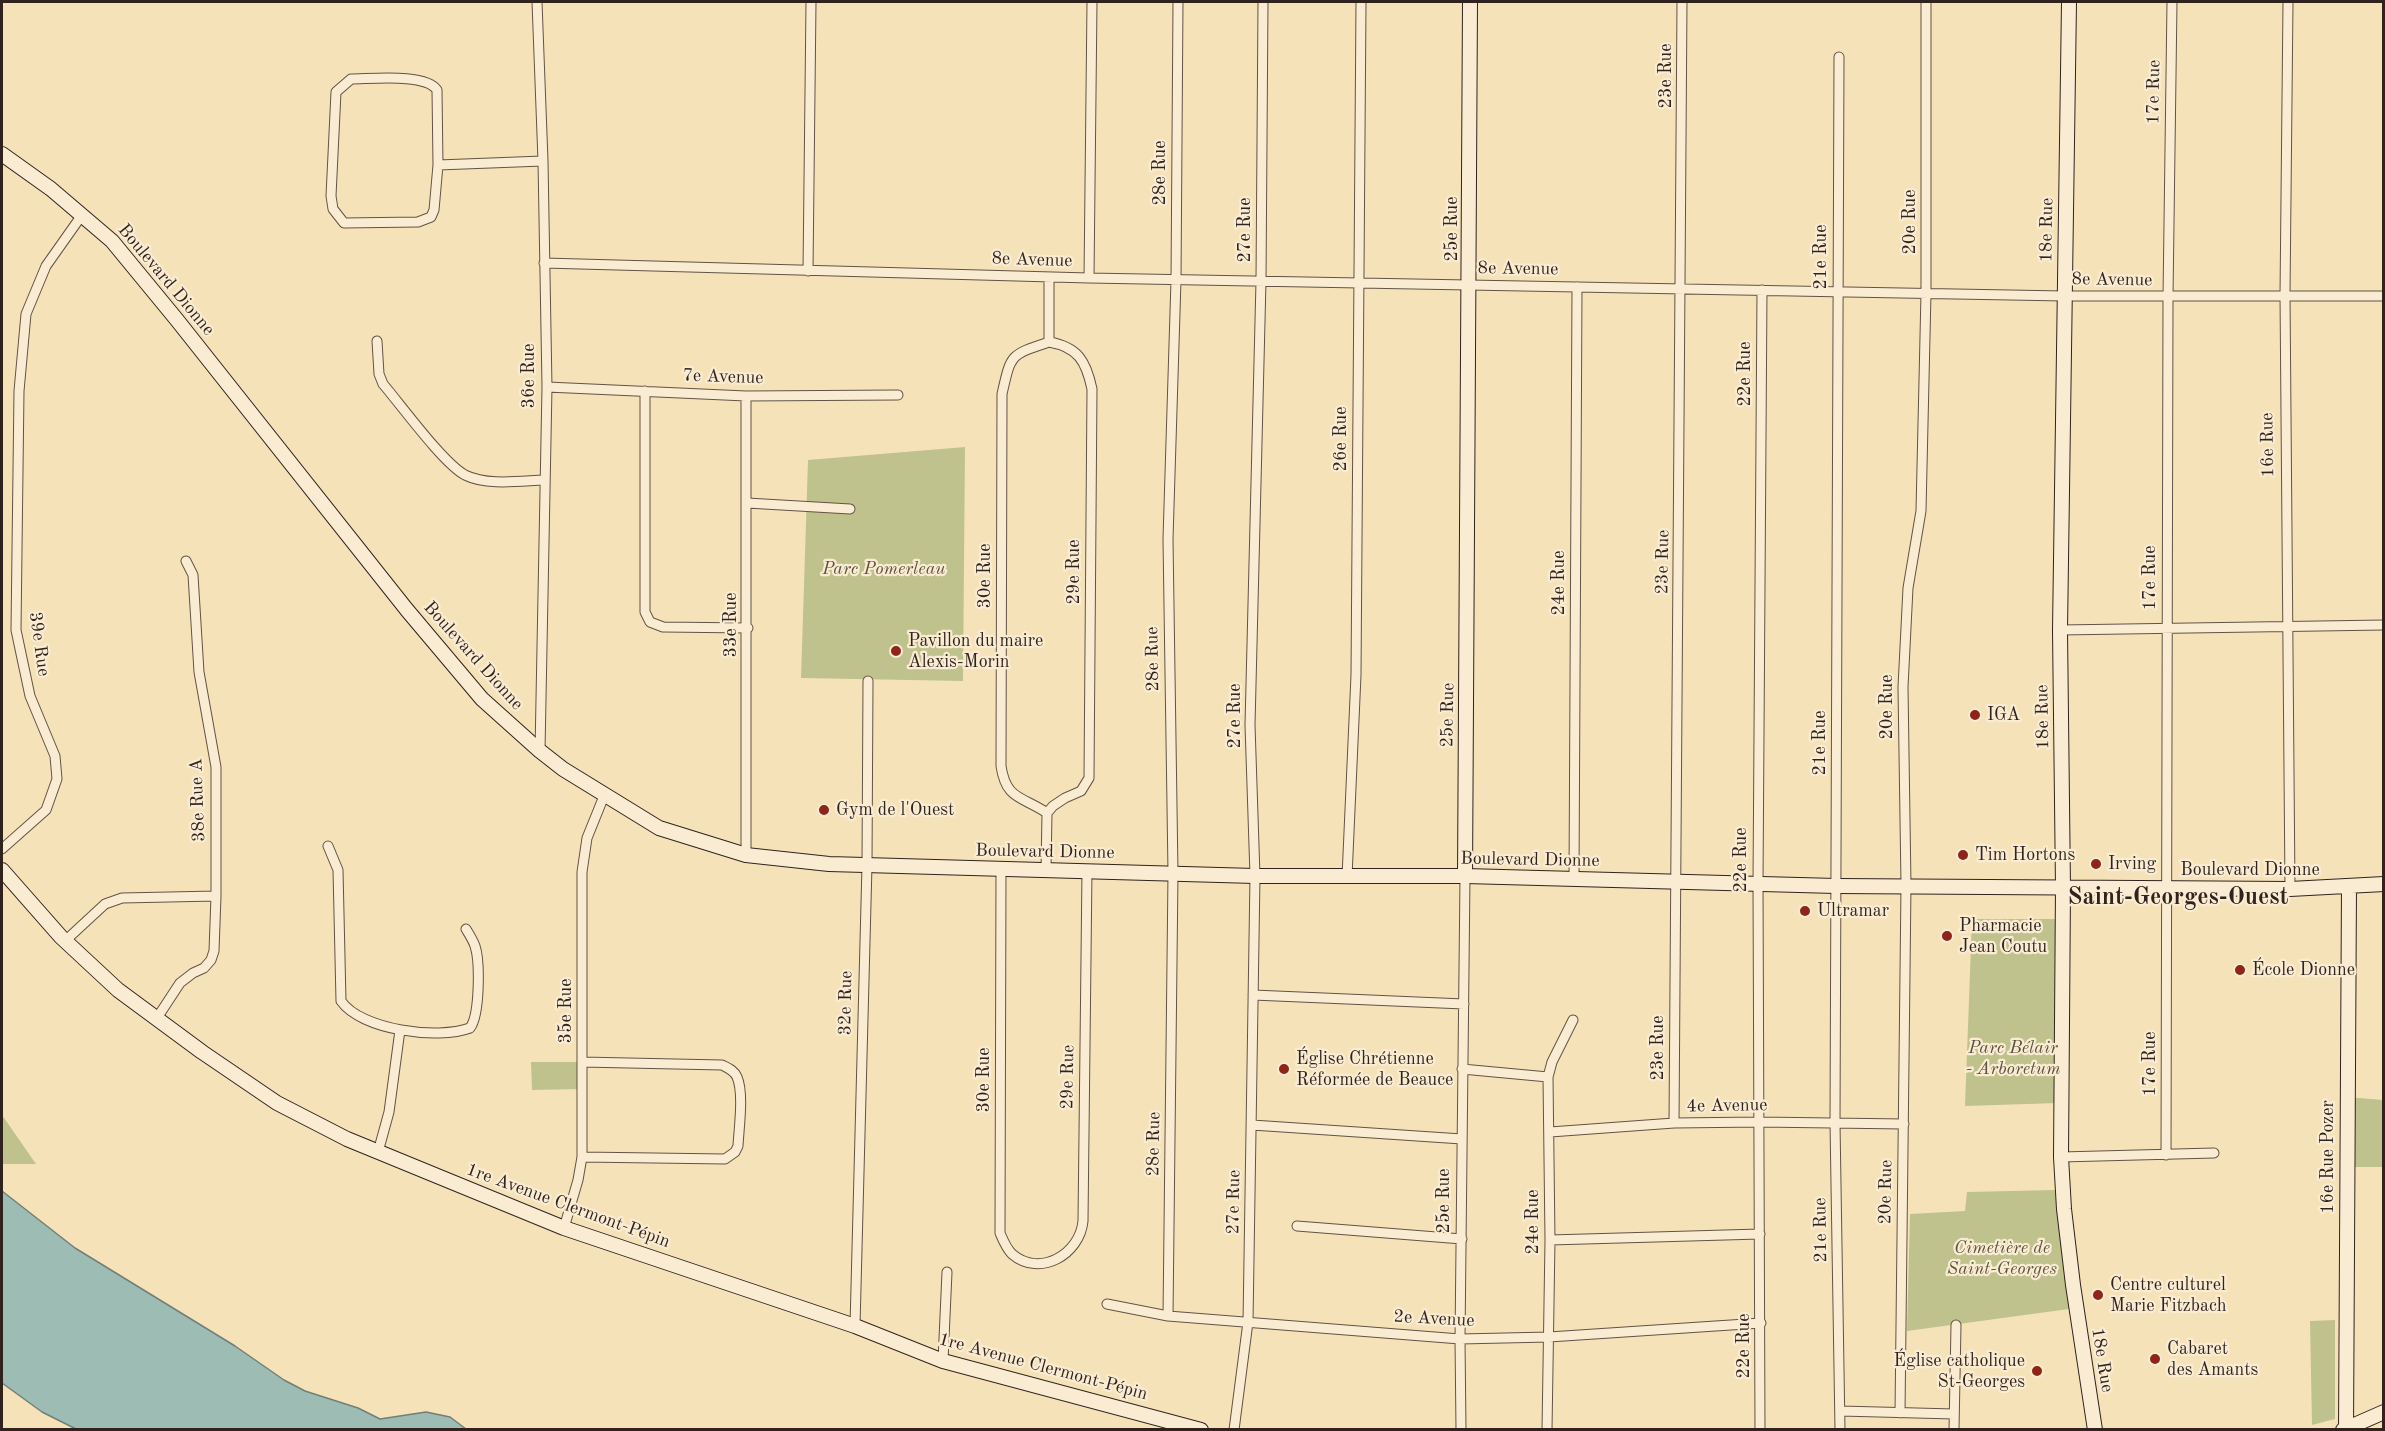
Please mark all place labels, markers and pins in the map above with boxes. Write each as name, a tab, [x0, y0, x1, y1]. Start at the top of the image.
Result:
place label: Pavillon du maire Alexis-Morin	[908, 630, 1043, 672]
marker: Pavillon du maire Alexis-Morin	[889, 644, 903, 658]
place label: IGA	[1987, 704, 2020, 726]
marker: IGA	[1968, 708, 1982, 722]
place label: Gym de l'Ouest	[836, 799, 954, 821]
marker: Gym de l'Ouest	[817, 803, 831, 817]
place label: Tim Hortons	[1975, 844, 2075, 866]
marker: Tim Hortons	[1956, 848, 1970, 862]
place label: Irving	[2108, 853, 2156, 875]
marker: Irving	[2089, 857, 2103, 871]
place label: Ultramar	[1817, 900, 1889, 922]
marker: Ultramar	[1798, 904, 1812, 918]
place label: Pharmacie Jean Coutu	[1959, 915, 2047, 958]
marker: Pharmacie Jean Coutu	[1940, 929, 1954, 943]
place label: École Dionne	[2252, 959, 2355, 981]
marker: École Dionne	[2233, 963, 2247, 977]
place label: Église Chrétienne Réformée de Beauce	[1296, 1048, 1453, 1090]
marker: Église Chrétienne Réformée de Beauce	[1277, 1062, 1291, 1076]
place label: Centre culturel Marie Fitzbach	[2110, 1274, 2227, 1316]
marker: Centre culturel Marie Fitzbach	[2091, 1288, 2105, 1302]
place label: Cabaret des Amants	[2167, 1338, 2258, 1380]
place label: Église catholique St-Georges	[1894, 1350, 2025, 1392]
marker: Cabaret des Amants	[2148, 1352, 2162, 1366]
marker: Église catholique St-Georges	[2030, 1364, 2044, 1378]

